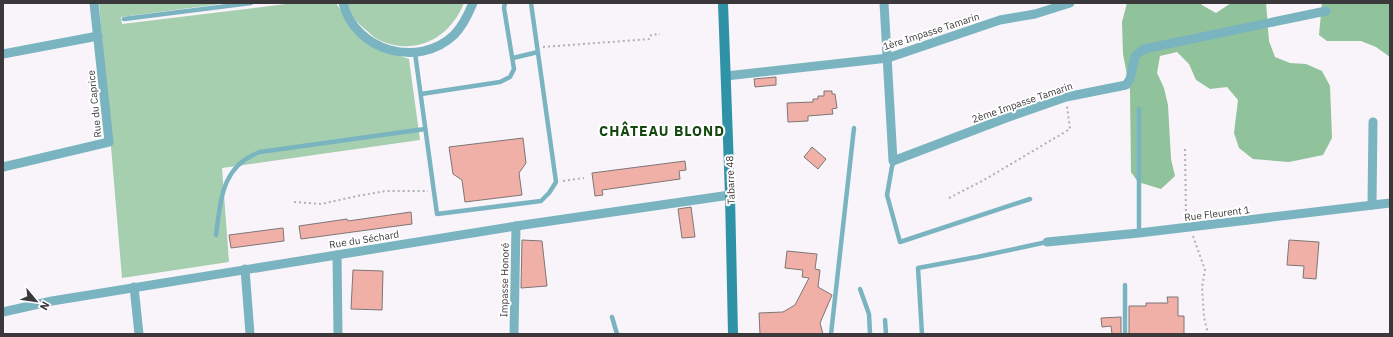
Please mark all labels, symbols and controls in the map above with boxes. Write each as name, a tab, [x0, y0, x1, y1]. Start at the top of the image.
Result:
street label: 1ère Impasse Tamarin	[881, 10, 981, 53]
street label: Rue du Caprice	[84, 69, 105, 138]
street label: 2ème Impasse Tamarin	[970, 79, 1074, 126]
district label: CHÂTEAU BLOND	[599, 121, 725, 140]
street label: Tabarre 48	[723, 155, 738, 205]
street label: Rue Fleurent 1	[1183, 203, 1251, 224]
street label: Rue du Séchard	[328, 228, 400, 251]
street label: Impasse Honoré	[497, 242, 512, 317]
north arrow	[16, 281, 56, 321]
text: N	[37, 299, 53, 313]

